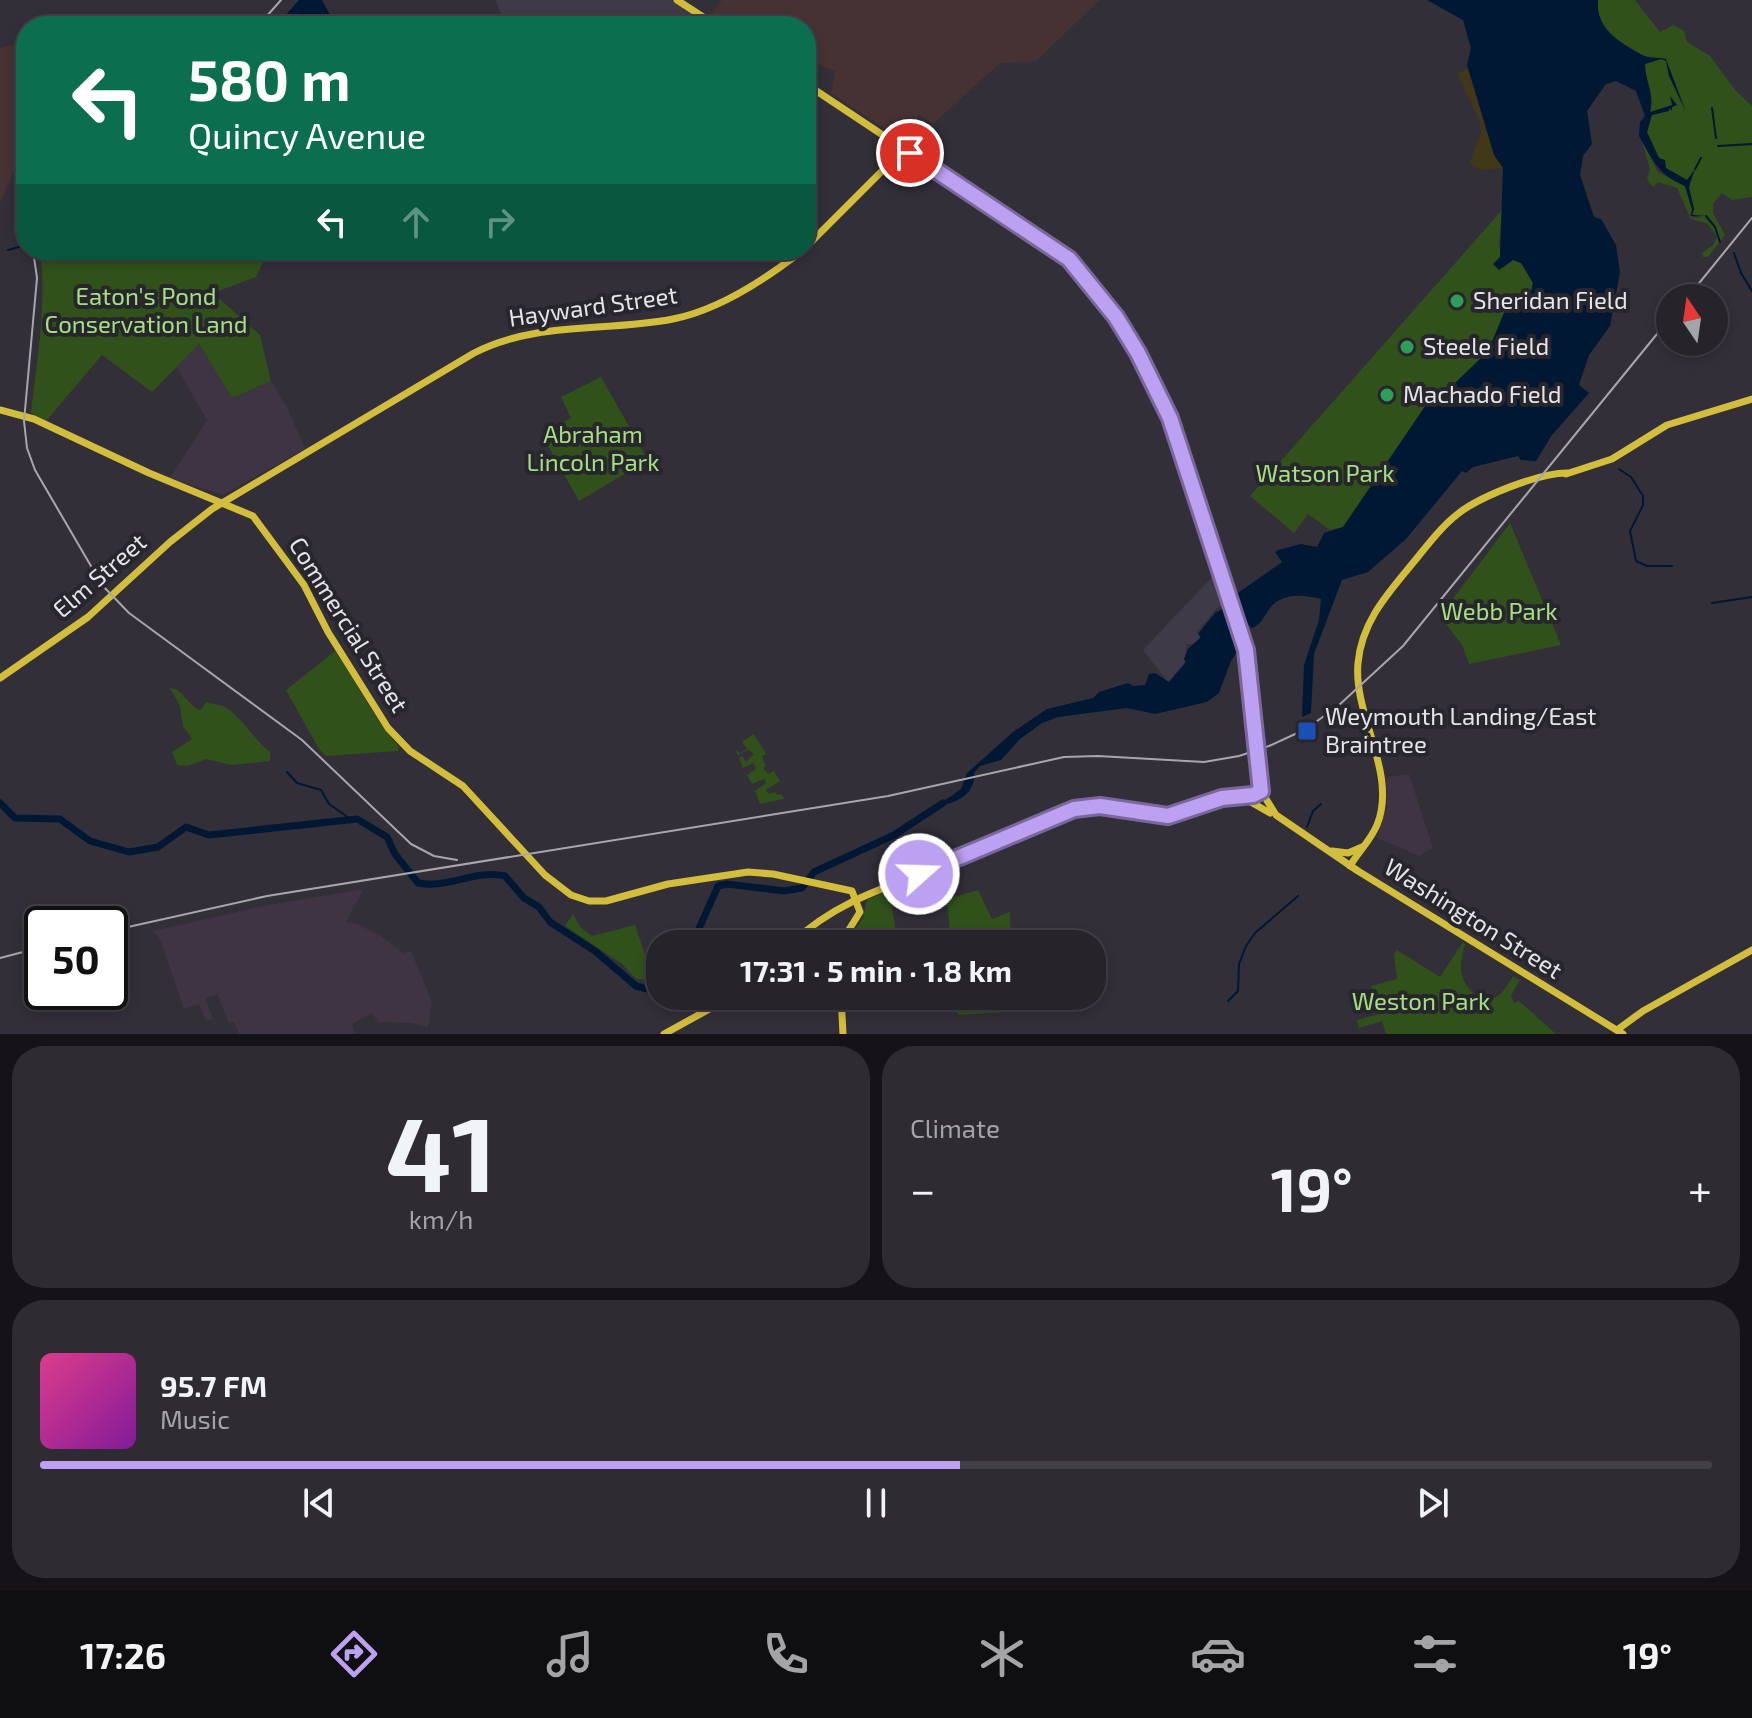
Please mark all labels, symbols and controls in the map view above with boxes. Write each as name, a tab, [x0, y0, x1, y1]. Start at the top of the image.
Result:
text: 580 m	[188, 45, 351, 112]
icon: left	[56, 48, 160, 152]
text: Quincy Avenue	[188, 113, 426, 156]
pin	[876, 119, 944, 187]
icon: arrive	[888, 131, 932, 175]
icon: left	[310, 200, 354, 244]
icon: ahead	[394, 200, 438, 244]
icon: right	[478, 200, 522, 244]
street label: Hayward Street	[507, 279, 679, 332]
park label: Eaton's Pond Conservation Land	[45, 281, 247, 338]
north arrow	[1656, 284, 1728, 356]
map controls	[1656, 284, 1728, 356]
place label: Sheridan Field	[1473, 285, 1628, 314]
marker: Sheridan Field	[1448, 292, 1466, 310]
place label: Steele Field	[1423, 331, 1549, 360]
marker: Steele Field	[1398, 338, 1416, 356]
place label: Machado Field	[1403, 379, 1561, 408]
marker: Machado Field	[1378, 386, 1396, 404]
park label: Abraham Lincoln Park	[527, 419, 659, 476]
park label: Watson Park	[1256, 458, 1394, 487]
street label: Elm Street	[47, 527, 151, 623]
street label: Commercial Street	[284, 531, 415, 717]
park label: Webb Park	[1441, 596, 1558, 625]
place label: Weymouth Landing/East Braintree	[1325, 701, 1596, 758]
marker: Weymouth Landing/East Braintree	[1296, 720, 1318, 742]
position arrow	[877, 832, 961, 916]
street label: Washington Street	[1380, 851, 1568, 984]
speed limit sign: 50	[24, 906, 128, 1010]
text: 17:31 · 5 min · 1.8 km	[740, 952, 1012, 988]
park label: Weston Park	[1352, 986, 1490, 1015]
text: 41	[385, 1088, 497, 1213]
text: Climate	[910, 1112, 1000, 1143]
text: 19°	[1271, 1152, 1353, 1224]
text: −	[910, 1162, 936, 1215]
text: +	[1688, 1162, 1712, 1215]
text: km/h	[409, 1203, 473, 1234]
text: 95.7 FM	[160, 1367, 267, 1403]
text: Music	[160, 1403, 230, 1434]
icon: previous	[297, 1481, 341, 1525]
icon: pause	[854, 1481, 898, 1525]
icon: next	[1411, 1481, 1455, 1525]
icon: directions	[326, 1626, 382, 1682]
icon: music	[542, 1626, 598, 1682]
icon: phone	[758, 1626, 814, 1682]
icon: climate	[974, 1626, 1030, 1682]
icon: car	[1190, 1626, 1246, 1682]
icon: filters	[1407, 1626, 1463, 1682]
text: 17:26	[80, 1633, 166, 1676]
text: 19°	[1623, 1633, 1672, 1676]

